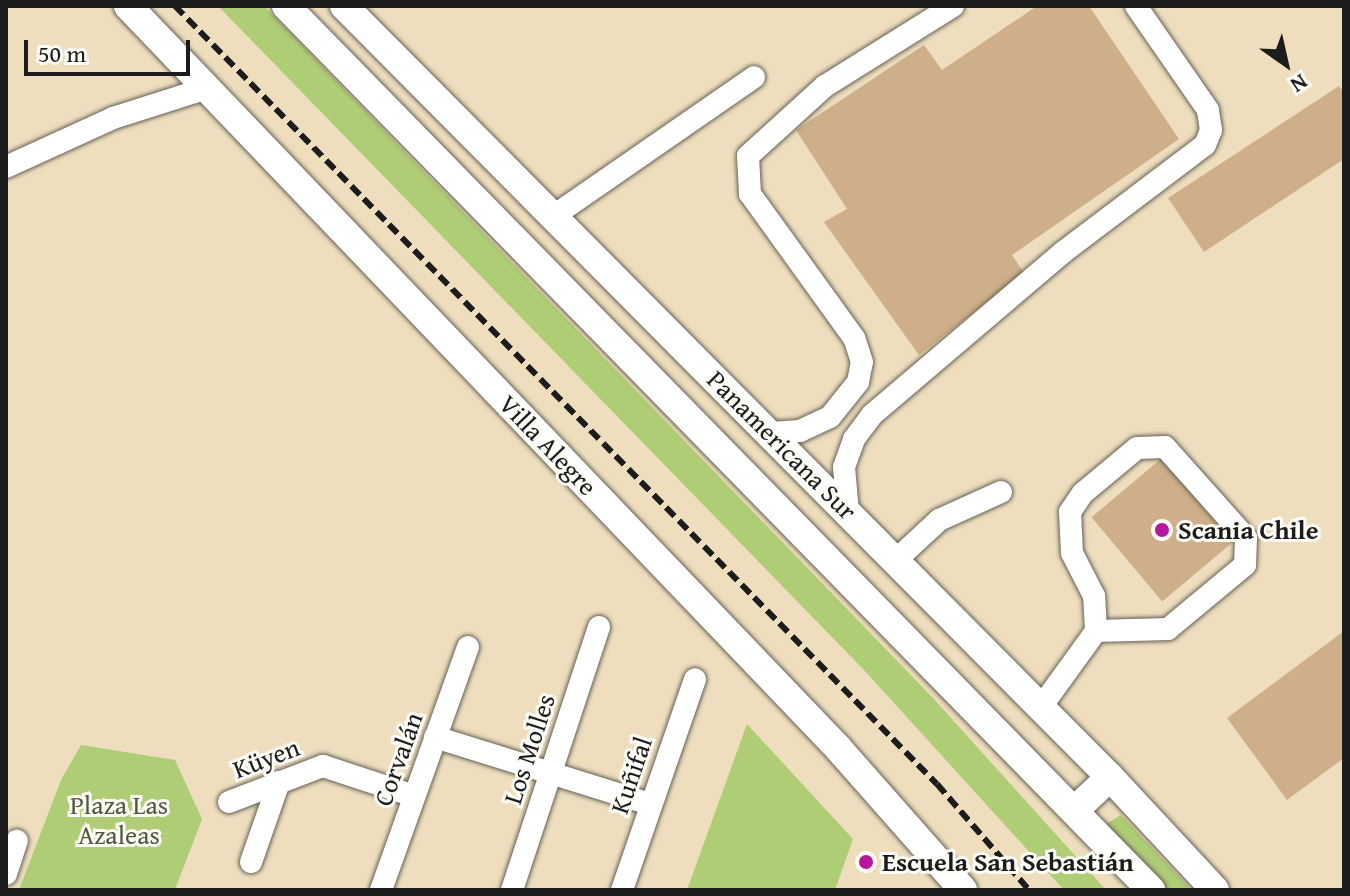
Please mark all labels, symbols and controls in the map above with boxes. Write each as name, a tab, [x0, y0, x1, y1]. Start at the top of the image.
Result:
scale bar	[28, 24, 194, 74]
north arrow	[1246, 24, 1326, 104]
text: 50 m	[38, 36, 86, 71]
text: N	[1284, 67, 1314, 101]
street label: Panamericana Sur	[701, 364, 863, 526]
street label: Villa Alegre	[492, 388, 604, 502]
place label: Scania Chile	[1178, 514, 1318, 546]
marker: Scania Chile	[1153, 521, 1171, 539]
street label: Los Molles	[497, 690, 561, 808]
street label: Corvalán	[367, 708, 429, 810]
street label: Küyen	[228, 731, 304, 785]
street label: Kuñifal	[603, 732, 659, 818]
park label: Plaza Las Azaleas	[70, 789, 168, 850]
place label: Escuela San Sebastián	[882, 846, 1134, 878]
marker: Escuela San Sebastián	[857, 853, 875, 871]

